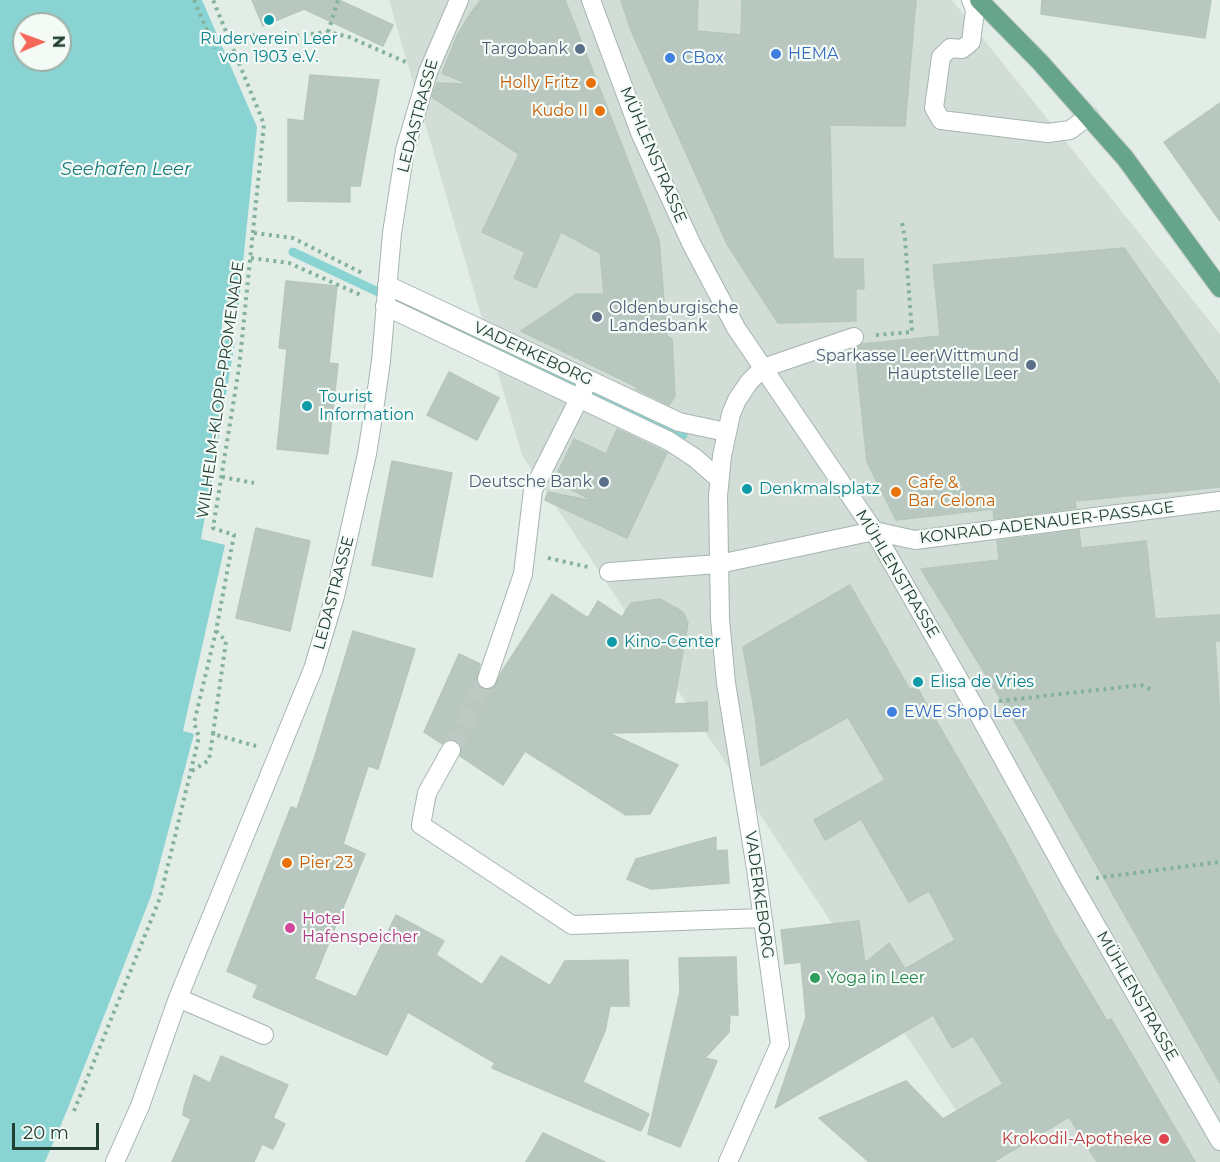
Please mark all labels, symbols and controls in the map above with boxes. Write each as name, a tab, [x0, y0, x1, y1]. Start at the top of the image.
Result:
north arrow	[12, 12, 72, 72]
marker: Ruderverein Leer von 1903 e.V.	[262, 13, 276, 27]
place label: Ruderverein Leer von 1903 e.V.	[200, 29, 338, 67]
text: N	[49, 35, 68, 48]
place label: Targobank	[482, 39, 568, 59]
marker: Targobank	[573, 42, 587, 56]
place label: HEMA	[788, 44, 838, 64]
marker: HEMA	[769, 47, 783, 61]
place label: CBox	[682, 48, 724, 68]
marker: CBox	[663, 51, 677, 65]
street label: LEDASTRASSE	[394, 57, 442, 175]
place label: Holly Fritz	[499, 73, 579, 93]
marker: Holly Fritz	[584, 76, 598, 90]
street label: MÜHLENSTRASSE	[616, 84, 690, 226]
place label: Kudo II	[531, 101, 588, 121]
marker: Kudo II	[593, 104, 607, 118]
water label: Seehafen Leer	[61, 159, 191, 181]
street label: WILHELM-KLOPP-PROMENADE	[193, 260, 249, 520]
place label: Oldenburgische Landesbank	[609, 298, 738, 336]
marker: Oldenburgische Landesbank	[590, 310, 604, 324]
street label: VADERKEBORG	[470, 318, 596, 390]
place label: Sparkasse LeerWittmund Hauptstelle Leer	[816, 346, 1019, 384]
marker: Sparkasse LeerWittmund Hauptstelle Leer	[1024, 358, 1038, 372]
place label: Tourist Information	[319, 387, 414, 425]
marker: Tourist Information	[300, 399, 314, 413]
place label: Deutsche Bank	[469, 472, 592, 492]
place label: Cafe & Bar Celona	[908, 473, 995, 511]
marker: Deutsche Bank	[597, 475, 611, 489]
place label: Denkmalsplatz	[759, 479, 880, 499]
marker: Denkmalsplatz	[740, 482, 754, 496]
marker: Cafe & Bar Celona	[889, 485, 903, 499]
street label: KONRAD-ADENAUER-PASSAGE	[919, 498, 1175, 548]
street label: MÜHLENSTRASSE	[851, 506, 943, 642]
street label: LEDASTRASSE	[310, 534, 358, 652]
place label: Kino-Center	[624, 632, 721, 652]
marker: Kino-Center	[605, 635, 619, 649]
place label: Elisa de Vries	[930, 672, 1034, 692]
marker: Elisa de Vries	[911, 675, 925, 689]
place label: EWE Shop Leer	[904, 702, 1028, 722]
marker: EWE Shop Leer	[885, 705, 899, 719]
street label: VADERKEBORG	[741, 830, 777, 960]
place label: Pier 23	[299, 853, 353, 873]
marker: Pier 23	[280, 856, 294, 870]
place label: Hotel Hafenspeicher	[302, 909, 419, 947]
marker: Hotel Hafenspeicher	[283, 921, 297, 935]
street label: MÜHLENSTRASSE	[1092, 928, 1182, 1064]
place label: Yoga in Leer	[827, 968, 925, 988]
marker: Yoga in Leer	[808, 971, 822, 985]
scale bar	[15, 1111, 102, 1149]
text: 20 m	[23, 1122, 69, 1144]
place label: Krokodil-Apotheke	[1002, 1129, 1152, 1149]
marker: Krokodil-Apotheke	[1157, 1132, 1171, 1146]

